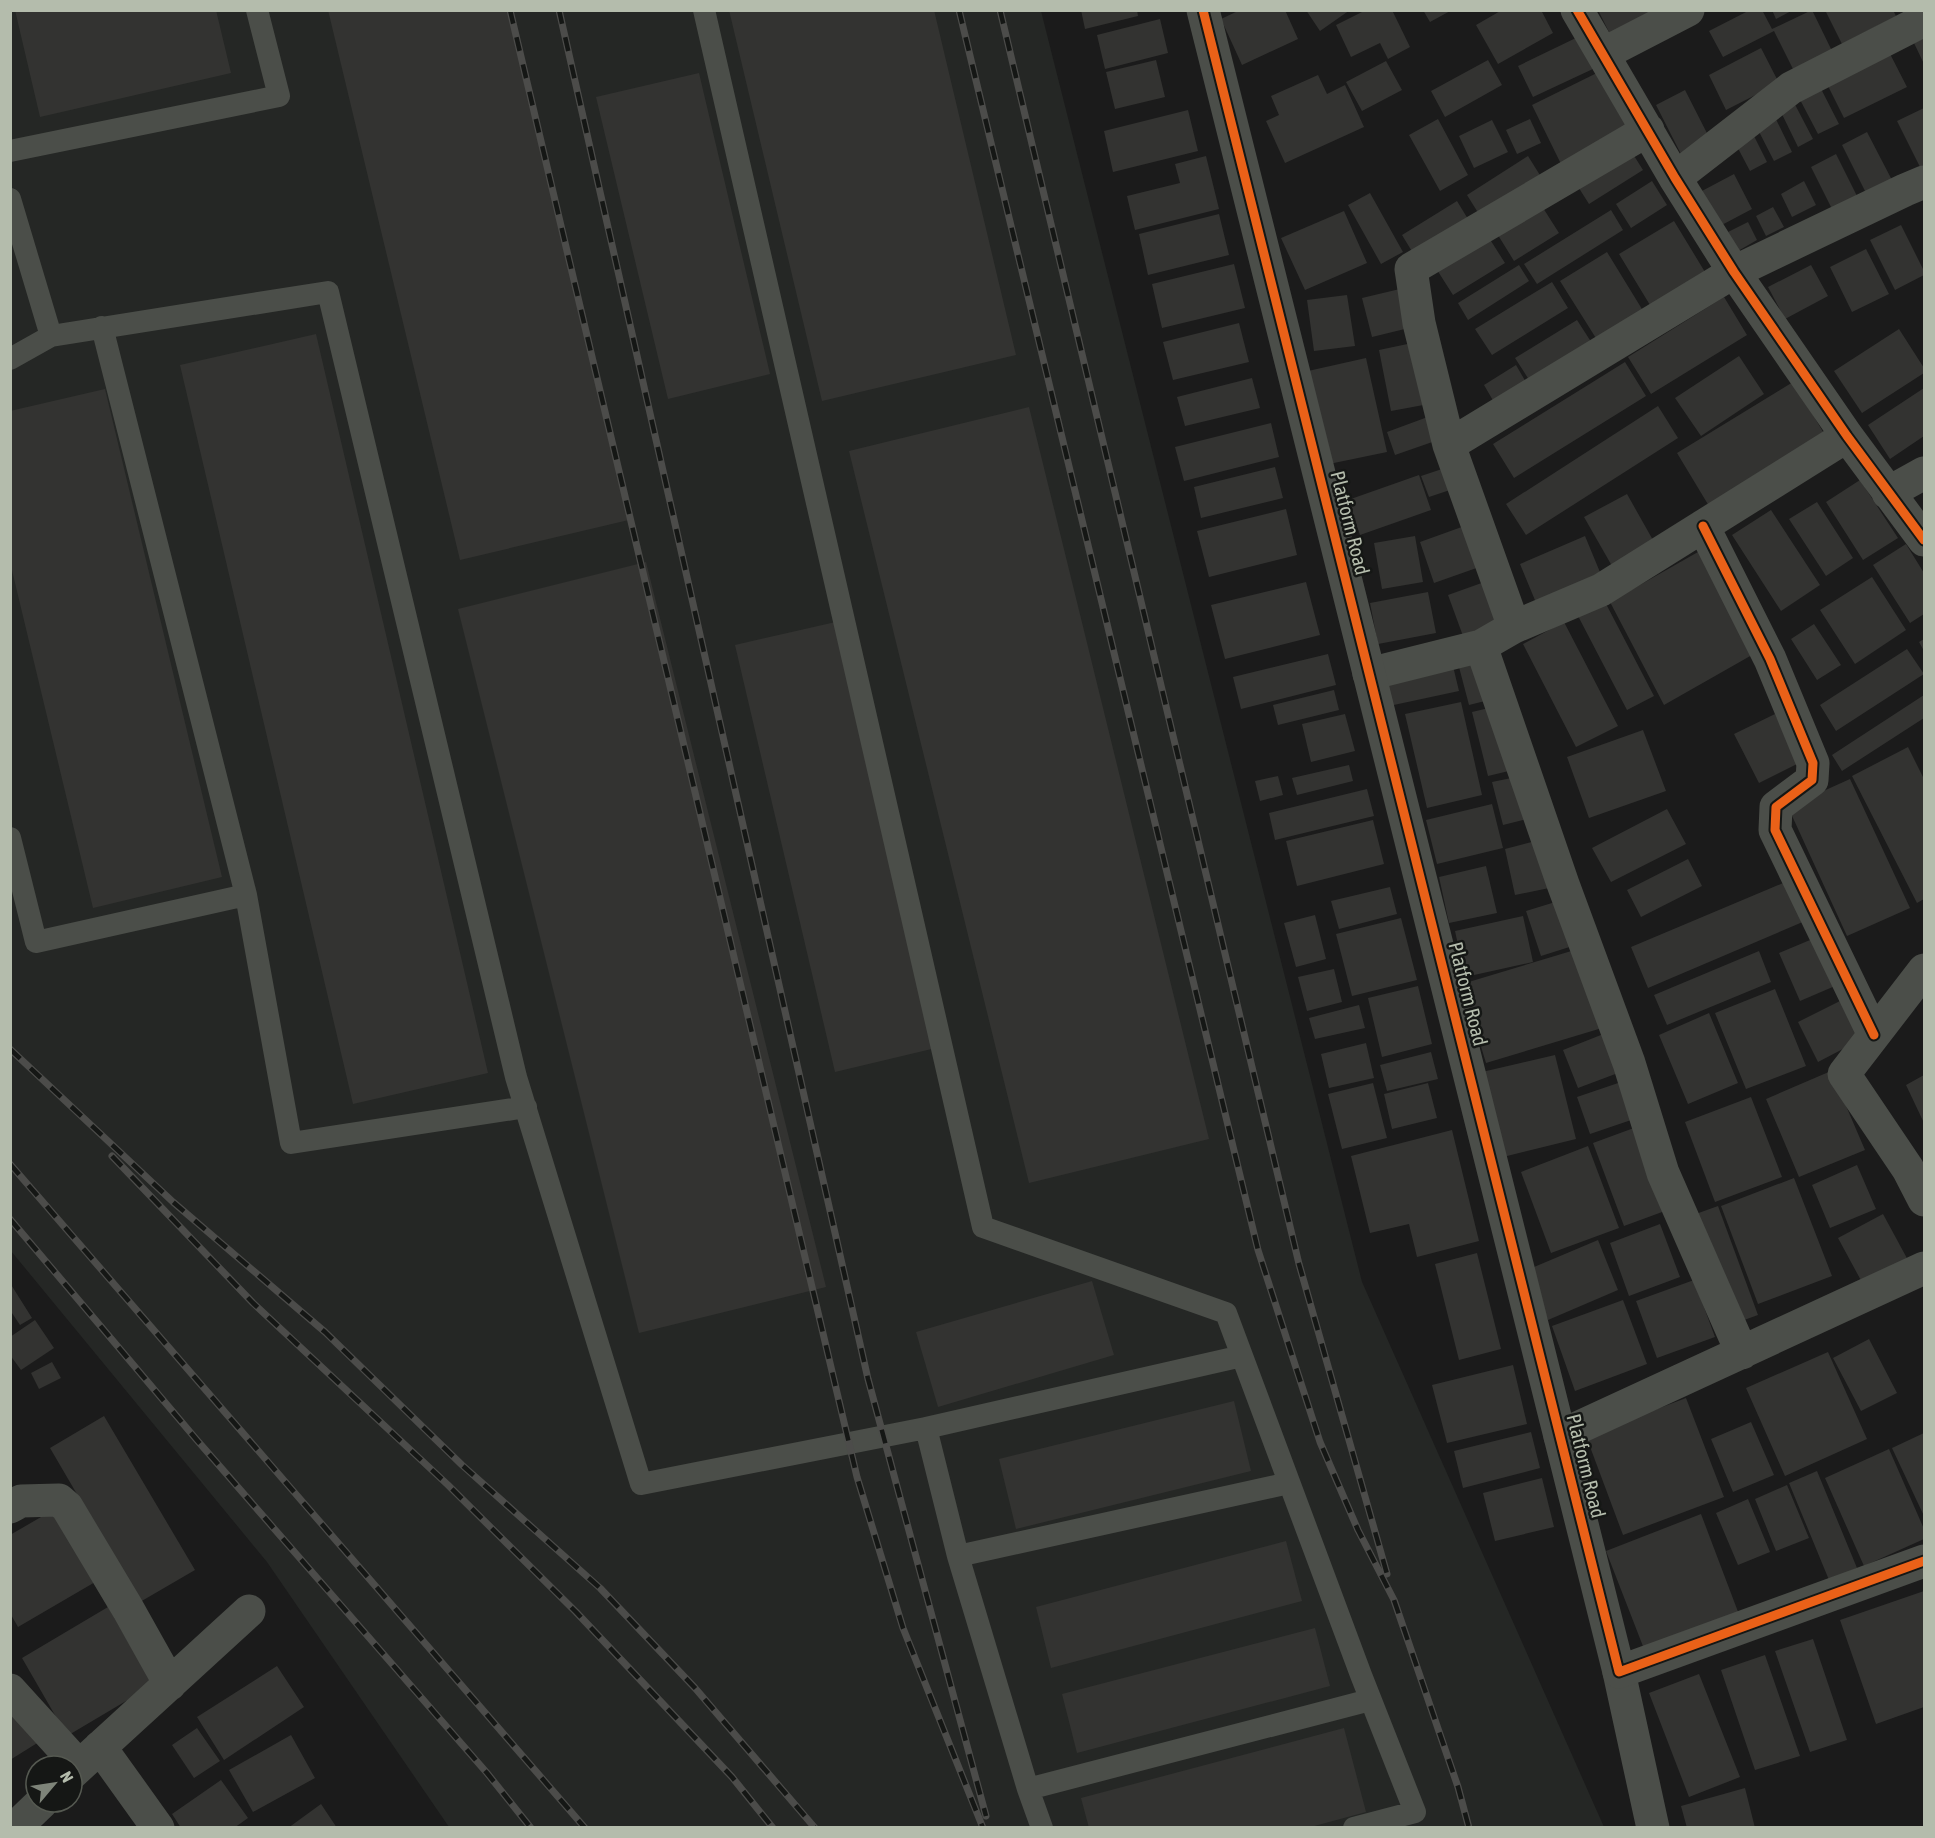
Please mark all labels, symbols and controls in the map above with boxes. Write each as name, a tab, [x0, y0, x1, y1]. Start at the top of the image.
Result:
street label: Platform Road	[1326, 469, 1375, 577]
street label: Platform Road	[1444, 940, 1493, 1048]
street label: Platform Road	[1562, 1412, 1611, 1520]
north arrow	[24, 1754, 84, 1814]
text: N	[57, 1768, 77, 1785]

